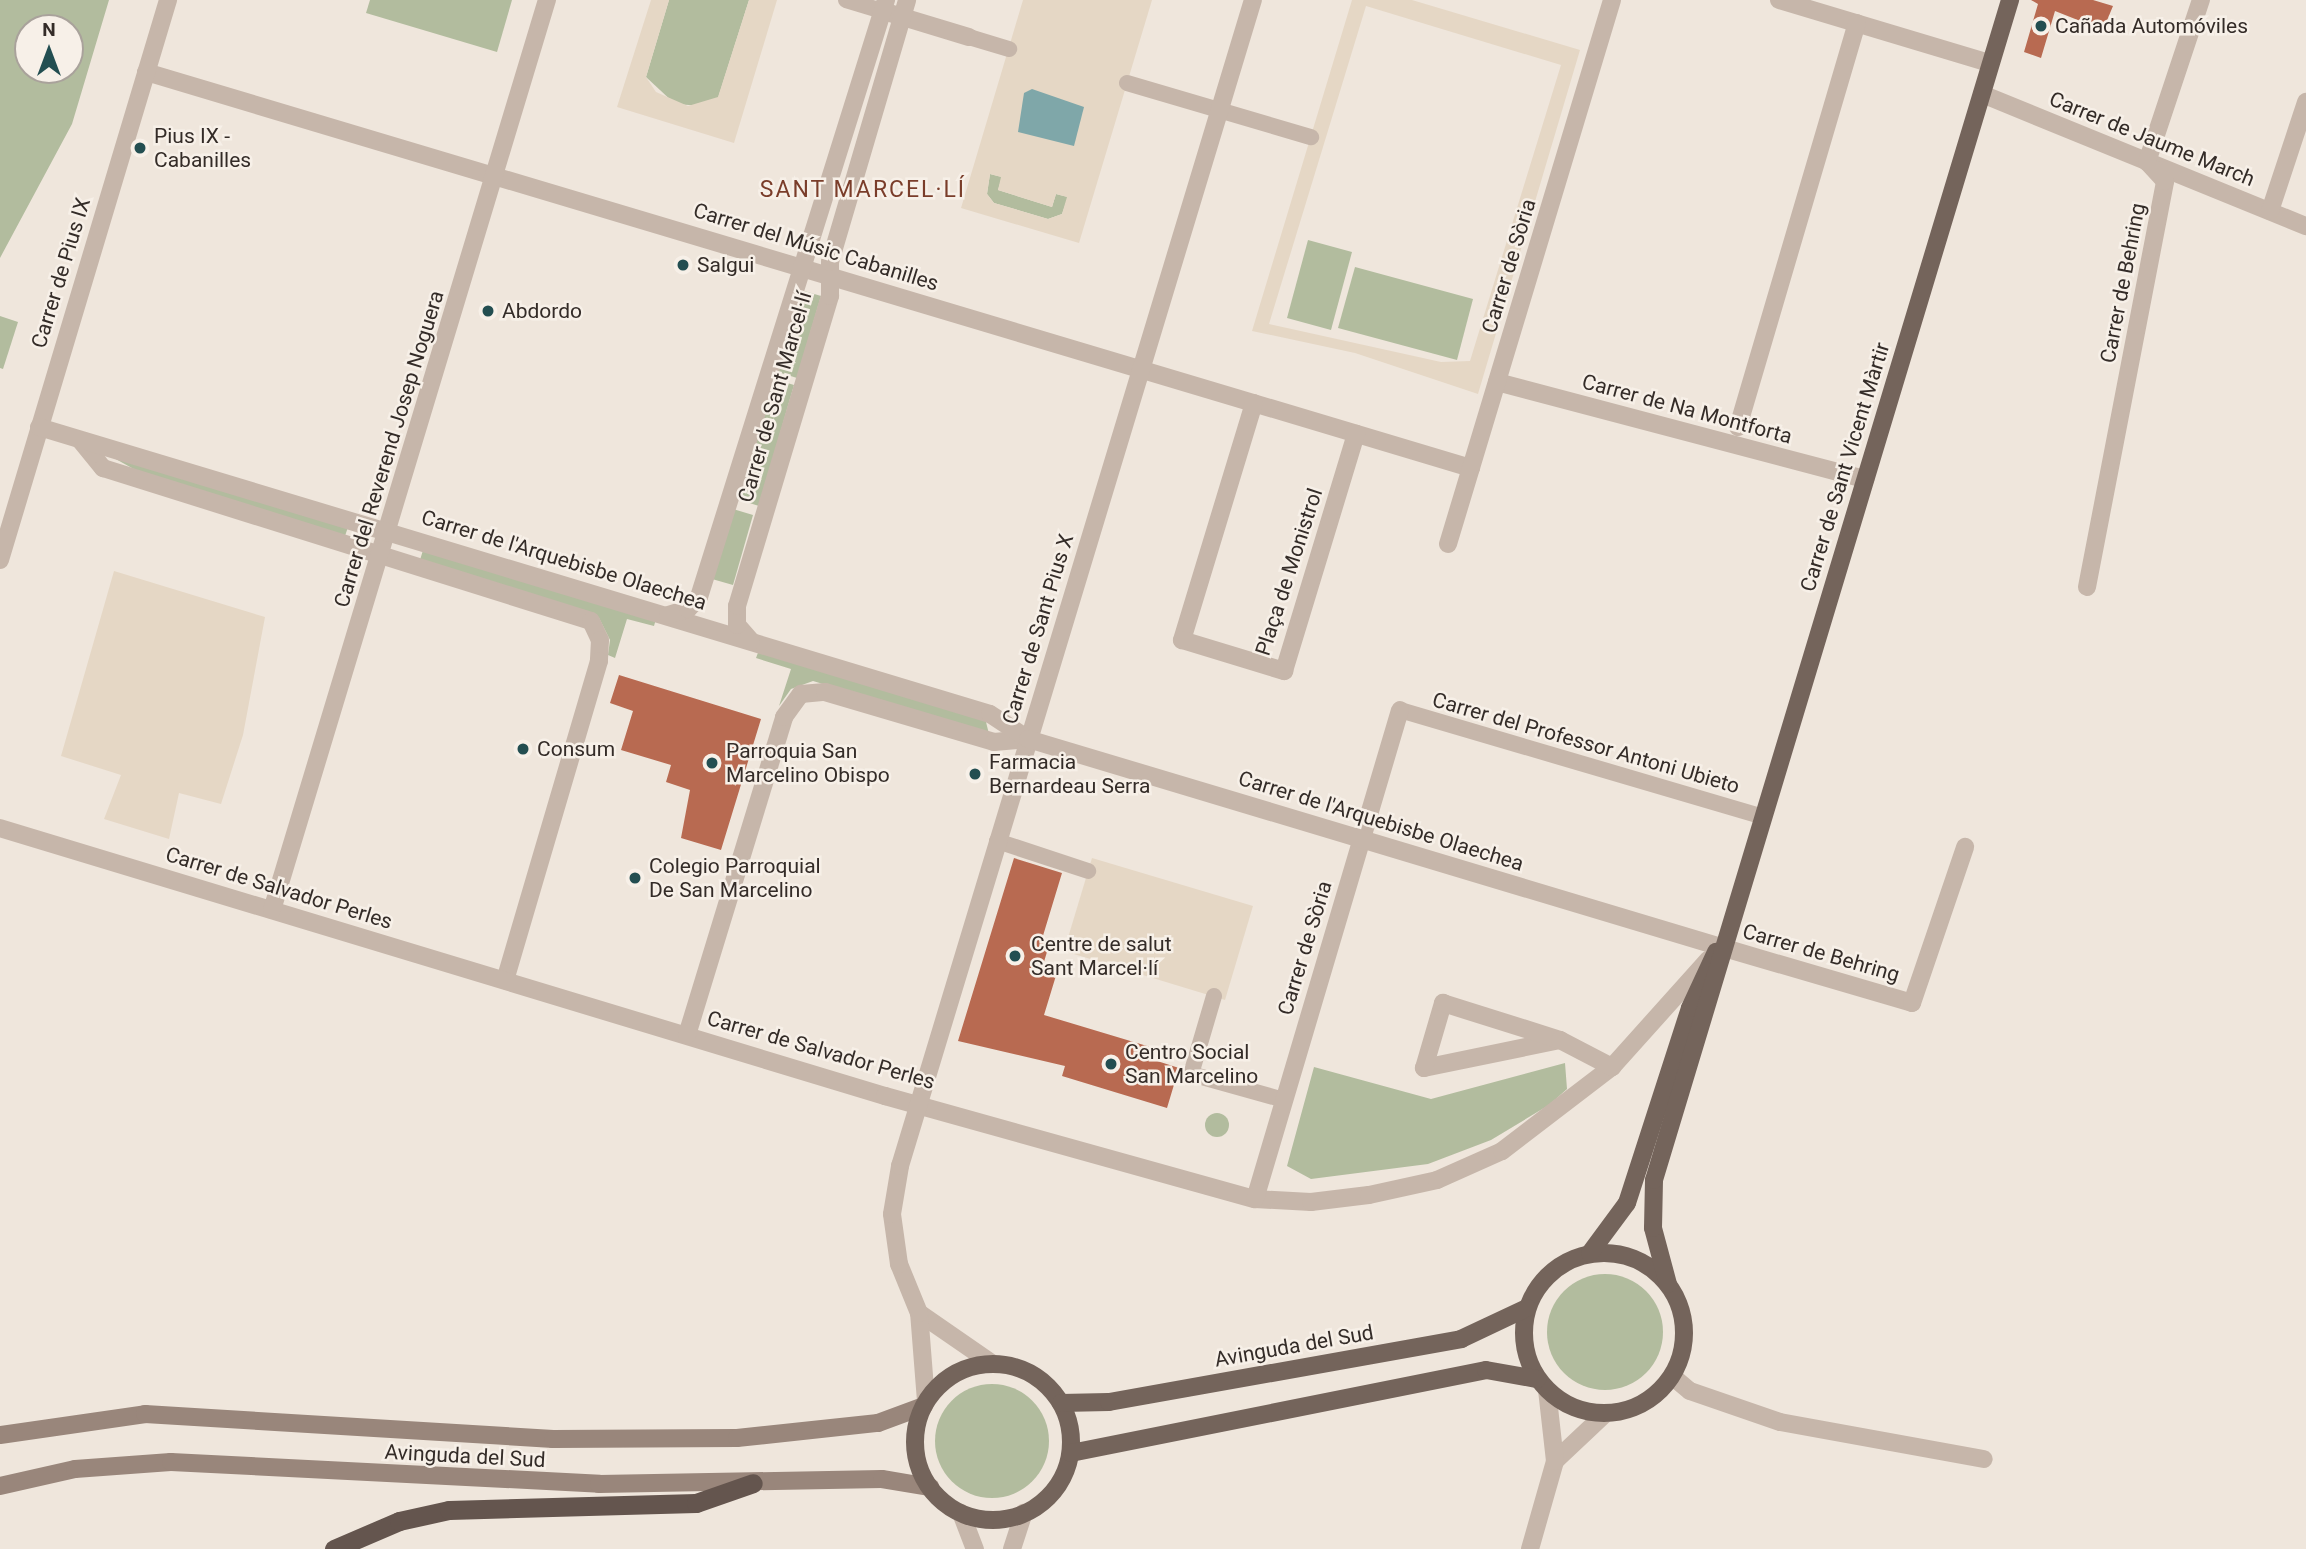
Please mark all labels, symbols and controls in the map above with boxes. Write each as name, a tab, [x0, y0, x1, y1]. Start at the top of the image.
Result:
place label: Cañada Automóviles	[2055, 13, 2248, 39]
north arrow	[14, 14, 84, 84]
text: N	[42, 18, 56, 41]
marker: Cañada Automóviles	[2033, 18, 2049, 34]
street label: Carrer de Jaume March	[2046, 86, 2258, 192]
place label: Pius IX - Cabanilles	[154, 123, 251, 173]
marker: Pius IX - Cabanilles	[132, 140, 148, 156]
district label: SANT MARCEL·LÍ	[761, 176, 965, 204]
street label: Carrer de Pius IX	[26, 195, 96, 351]
street label: Carrer de Sòria	[1477, 196, 1541, 336]
street label: Carrer del Músic Cabanilles	[690, 198, 942, 296]
street label: Carrer de Behring	[2095, 201, 2151, 365]
place label: Salgui	[697, 252, 754, 278]
marker: Salgui	[675, 257, 691, 273]
street label: Carrer del Reverend Josep Noguera	[329, 288, 449, 610]
street label: Carrer de Sant Marcel·lí	[733, 289, 817, 505]
place label: Abdordo	[502, 298, 582, 324]
marker: Abdordo	[480, 303, 496, 319]
street label: Carrer de Sant Vicent Màrtir	[1795, 339, 1895, 595]
street label: Carrer de Na Montforta	[1579, 369, 1795, 449]
street label: Plaça de Monistrol	[1250, 485, 1328, 659]
street label: Carrer de l'Arquebisbe Olaechea	[418, 505, 710, 615]
street label: Carrer de Sant Pius X	[997, 531, 1079, 727]
street label: Carrer del Professor Antoni Ubieto	[1430, 687, 1742, 799]
place label: Consum	[537, 736, 615, 762]
place label: Parroquia San Marcelino Obispo	[726, 738, 890, 788]
marker: Consum	[515, 741, 531, 757]
place label: Farmacia Bernardeau Serra	[989, 749, 1150, 799]
marker: Parroquia San Marcelino Obispo	[704, 755, 720, 771]
marker: Farmacia Bernardeau Serra	[967, 766, 983, 782]
street label: Carrer de l'Arquebisbe Olaechea	[1235, 766, 1527, 876]
street label: Carrer de Salvador Perles	[163, 841, 395, 935]
place label: Colegio Parroquial De San Marcelino	[649, 853, 821, 903]
marker: Colegio Parroquial De San Marcelino	[627, 870, 643, 886]
street label: Carrer de Sòria	[1273, 878, 1337, 1018]
street label: Carrer de Behring	[1740, 919, 1902, 987]
place label: Centre de salut Sant Marcel·lí	[1031, 931, 1172, 981]
marker: Centre de salut Sant Marcel·lí	[1005, 946, 1025, 966]
street label: Carrer de Salvador Perles	[704, 1005, 938, 1095]
place label: Centro Social San Marcelino	[1125, 1039, 1258, 1089]
marker: Centro Social San Marcelino	[1103, 1056, 1119, 1072]
street label: Avinguda del Sud	[1212, 1320, 1376, 1372]
street label: Avinguda del Sud	[384, 1439, 546, 1473]

